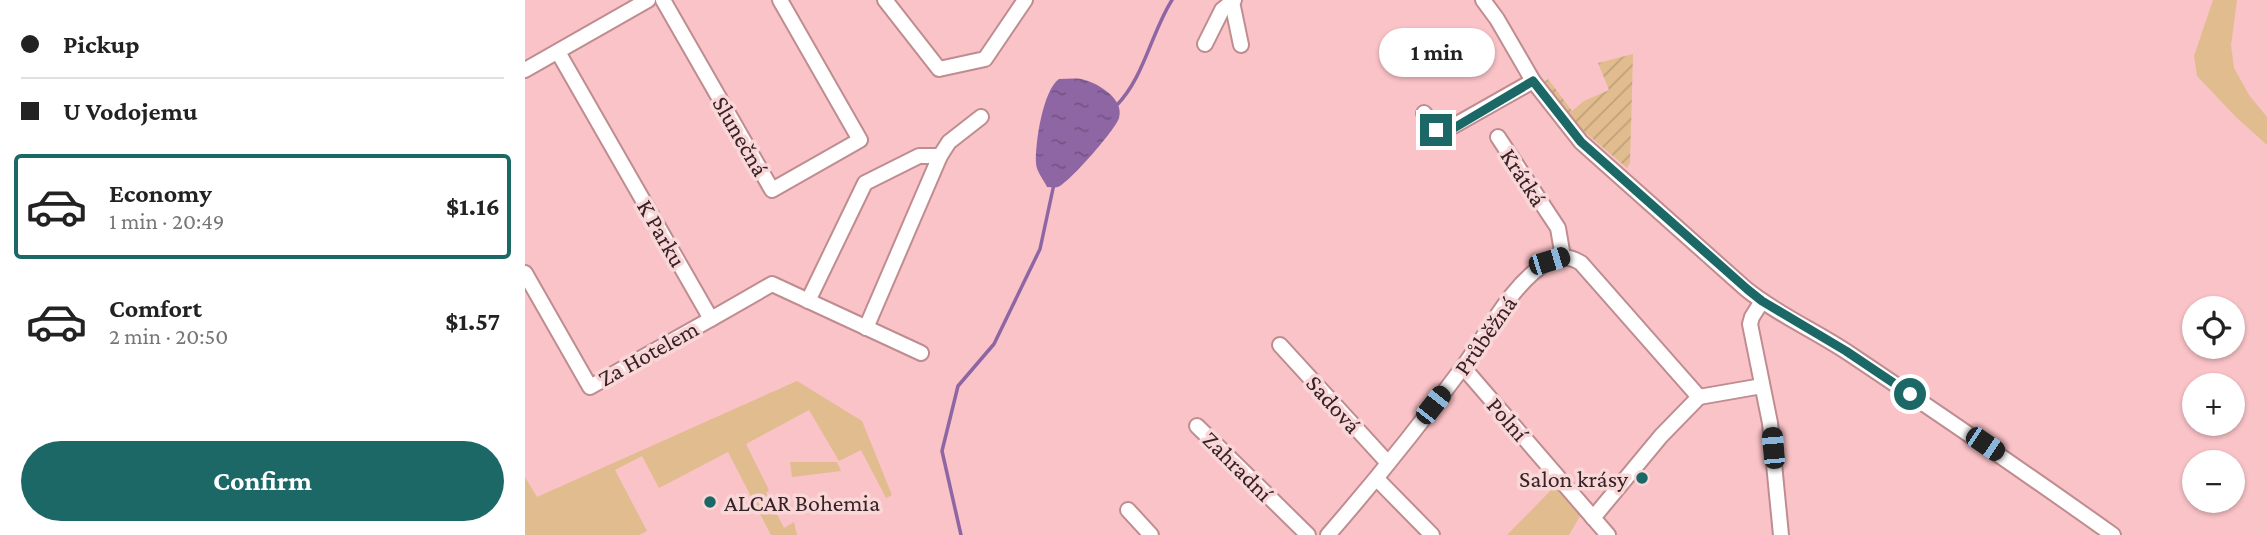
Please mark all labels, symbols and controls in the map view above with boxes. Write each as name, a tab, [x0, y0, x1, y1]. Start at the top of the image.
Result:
callout: 1 min	[1378, 29, 1494, 78]
text: Pickup	[63, 30, 140, 59]
text: 1 min	[1411, 39, 1463, 65]
street label: Slunečná	[707, 91, 775, 181]
text: U Vodojemu	[63, 97, 197, 126]
route end	[1420, 114, 1452, 146]
street label: Krátká	[1495, 143, 1553, 211]
icon: car	[25, 175, 88, 238]
text: Economy	[109, 179, 212, 208]
text: $1.16	[446, 192, 500, 221]
street label: K Parku	[632, 194, 692, 272]
text: 1 min · 20:49	[109, 208, 224, 234]
car	[1526, 245, 1573, 277]
icon: car	[25, 290, 88, 353]
street label: Průběžná	[1448, 290, 1522, 380]
text: Comfort	[109, 294, 202, 323]
map controls	[2182, 296, 2245, 513]
button: locate	[2182, 296, 2245, 359]
text: $1.57	[445, 307, 500, 336]
street label: Za Hotelem	[593, 314, 703, 392]
text: 2 min · 20:50	[109, 323, 228, 349]
street label: Sadová	[1301, 369, 1367, 439]
button: +	[2182, 373, 2245, 436]
route start	[1894, 378, 1926, 410]
car	[1412, 382, 1455, 428]
street label: Polní	[1482, 392, 1535, 447]
car	[1962, 424, 2009, 464]
street label: Zahradní	[1198, 426, 1279, 507]
car	[1761, 426, 1786, 470]
button: Confirm	[21, 441, 504, 521]
button: −	[2182, 450, 2245, 513]
place label: Salon krásy	[1519, 465, 1629, 492]
marker: Salon krásy	[1634, 470, 1650, 486]
place label: ALCAR Bohemia	[724, 489, 880, 516]
marker: ALCAR Bohemia	[702, 494, 718, 510]

